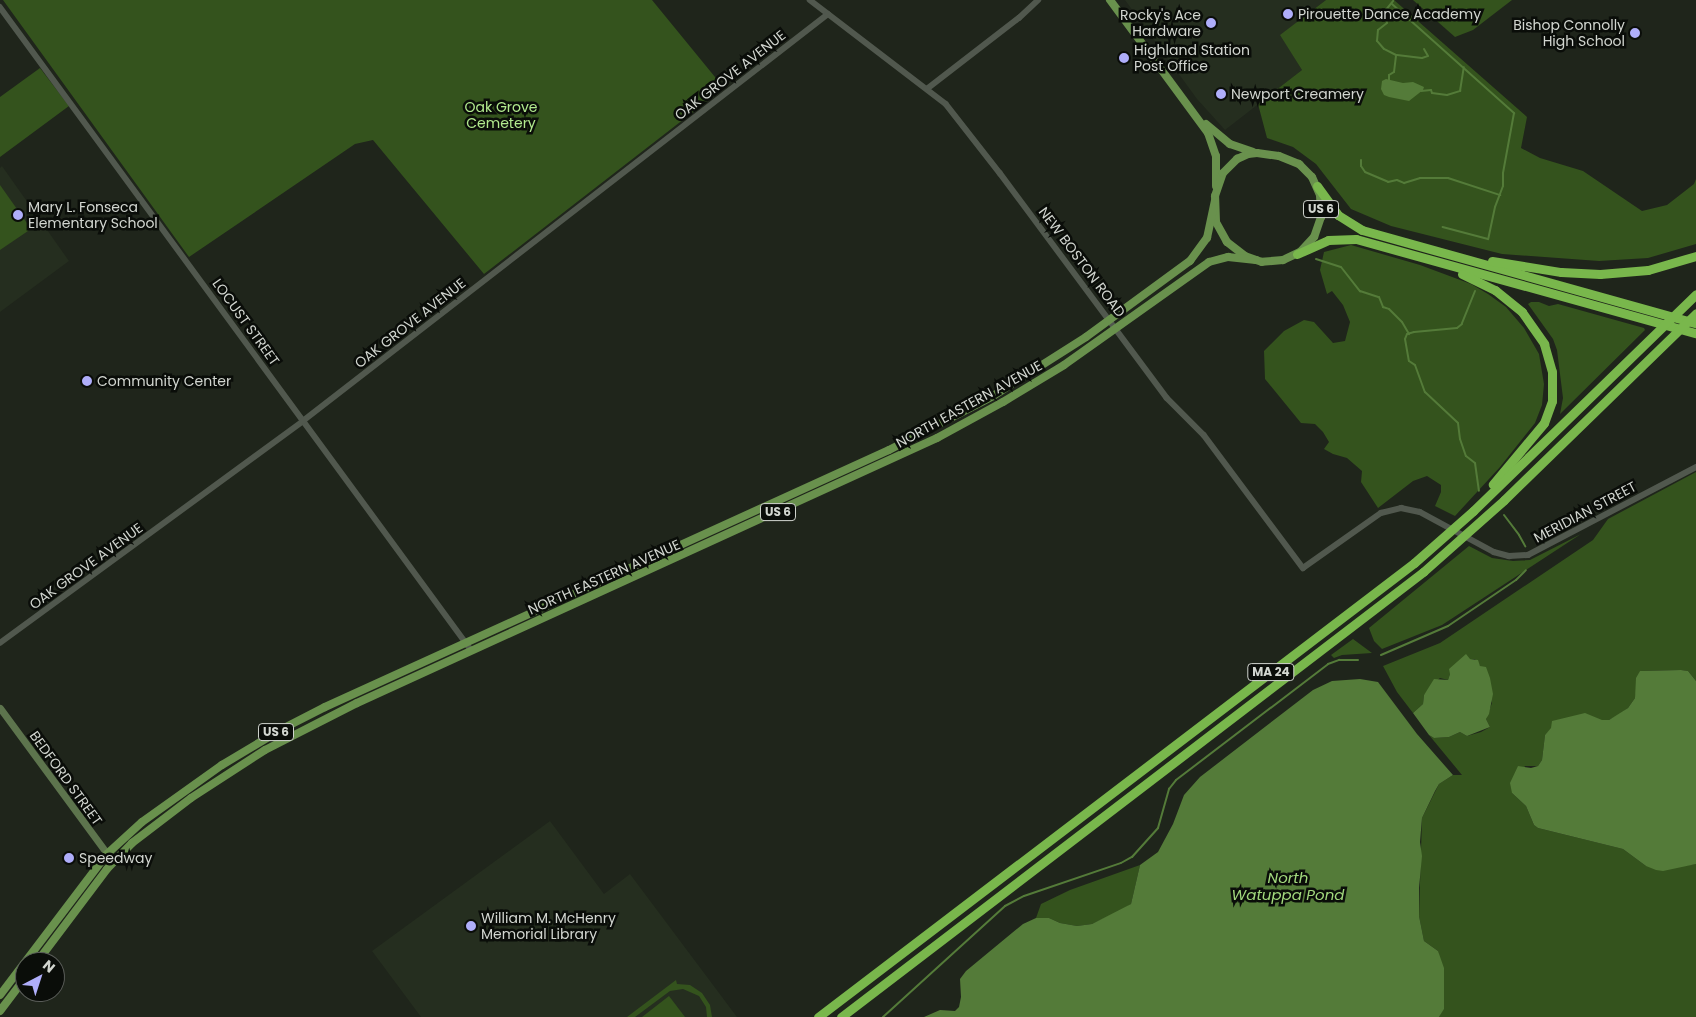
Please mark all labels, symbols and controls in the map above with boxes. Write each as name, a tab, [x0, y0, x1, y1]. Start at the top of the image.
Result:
place label: Pirouette Dance Academy	[1298, 6, 1481, 22]
place label: Rocky's Ace Hardware	[1120, 7, 1201, 40]
marker: Pirouette Dance Academy	[1282, 8, 1294, 20]
marker: Rocky's Ace Hardware	[1205, 17, 1217, 29]
place label: Bishop Connolly High School	[1513, 17, 1625, 49]
street label: OAK GROVE AVENUE	[671, 27, 789, 123]
marker: Bishop Connolly High School	[1629, 27, 1641, 39]
place label: Highland Station Post Office	[1134, 42, 1250, 74]
marker: Highland Station Post Office	[1118, 52, 1130, 64]
place label: Newport Creamery	[1231, 86, 1364, 102]
marker: Newport Creamery	[1215, 88, 1227, 100]
park label: Oak Grove Cemetery	[464, 99, 538, 132]
place label: Mary L. Fonseca Elementary School	[28, 199, 158, 232]
road number: US 6	[1302, 200, 1340, 218]
street label: NEW BOSTON ROAD	[1035, 204, 1129, 320]
marker: Mary L. Fonseca Elementary School	[12, 209, 24, 221]
street label: LOCUST STREET	[209, 275, 283, 369]
street label: OAK GROVE AVENUE	[351, 275, 469, 371]
street label: NORTH EASTERN AVENUE	[893, 357, 1045, 451]
place label: Community Center	[97, 373, 231, 389]
marker: Community Center	[81, 375, 93, 387]
street label: MERIDIAN STREET	[1531, 478, 1639, 546]
road number: US 6	[759, 502, 797, 522]
street label: OAK GROVE AVENUE	[26, 519, 146, 613]
street label: NORTH EASTERN AVENUE	[525, 536, 683, 618]
road number: MA 24	[1247, 662, 1295, 682]
road number: US 6	[257, 722, 295, 742]
street label: BEDFORD STREET	[26, 728, 106, 828]
place label: Speedway	[79, 850, 152, 866]
marker: Speedway	[63, 852, 75, 864]
water label: North Watuppa Pond	[1232, 868, 1344, 903]
place label: William M. McHenry Memorial Library	[481, 910, 616, 942]
marker: William M. McHenry Memorial Library	[465, 920, 477, 932]
north arrow	[15, 952, 65, 1002]
text: N	[39, 955, 59, 977]

